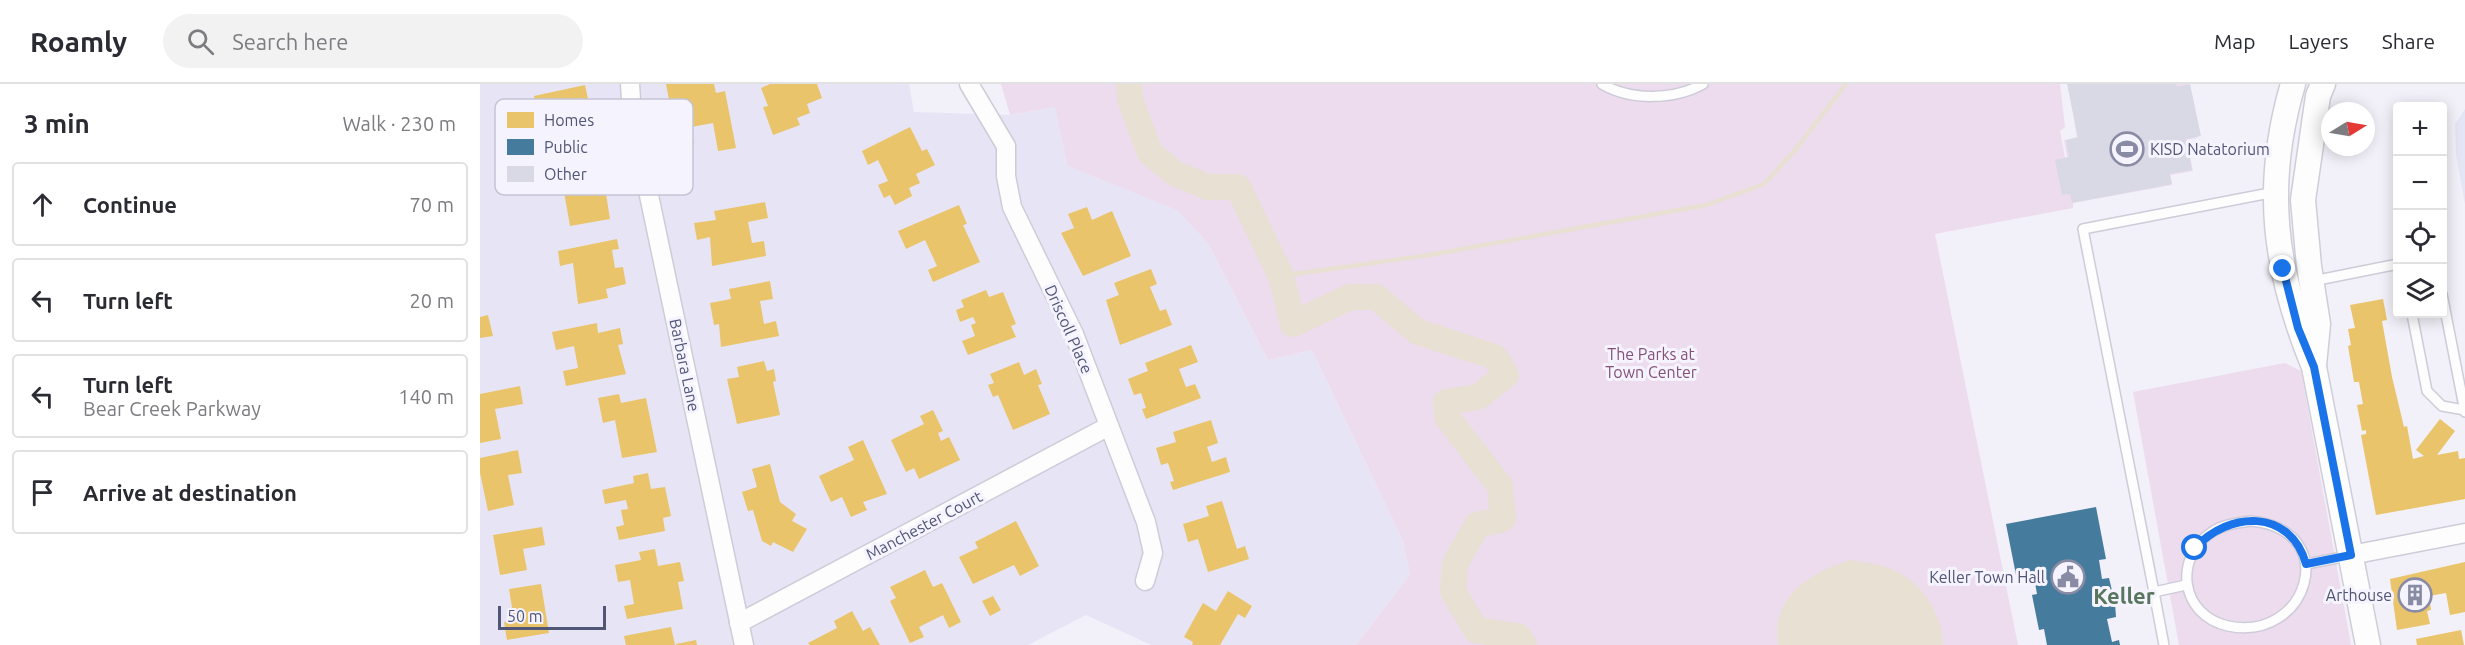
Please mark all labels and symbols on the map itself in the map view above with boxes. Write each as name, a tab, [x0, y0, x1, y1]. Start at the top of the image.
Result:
legend	[495, 99, 693, 195]
north arrow	[2321, 102, 2375, 156]
text: Homes	[544, 111, 594, 129]
sports icon: KISD Natatorium	[2109, 131, 2145, 167]
text: Public	[544, 138, 588, 156]
place label: KISD Natatorium	[2150, 140, 2270, 158]
text: Other	[544, 165, 587, 183]
route end	[2269, 255, 2295, 281]
street label: Driscoll Place	[1041, 282, 1097, 376]
street label: Barbara Lane	[666, 317, 704, 413]
park label: The Parks at Town Center	[1605, 345, 1697, 381]
street label: Manchester Court	[863, 486, 986, 563]
route start	[2181, 534, 2207, 560]
public building icon: Keller Town Hall	[2050, 559, 2086, 595]
place label: Keller Town Hall	[1929, 568, 2045, 586]
building icon: Arthouse	[2397, 577, 2433, 613]
district label: Keller	[2093, 583, 2155, 608]
place label: Arthouse	[2326, 586, 2392, 604]
scale bar	[498, 603, 606, 630]

